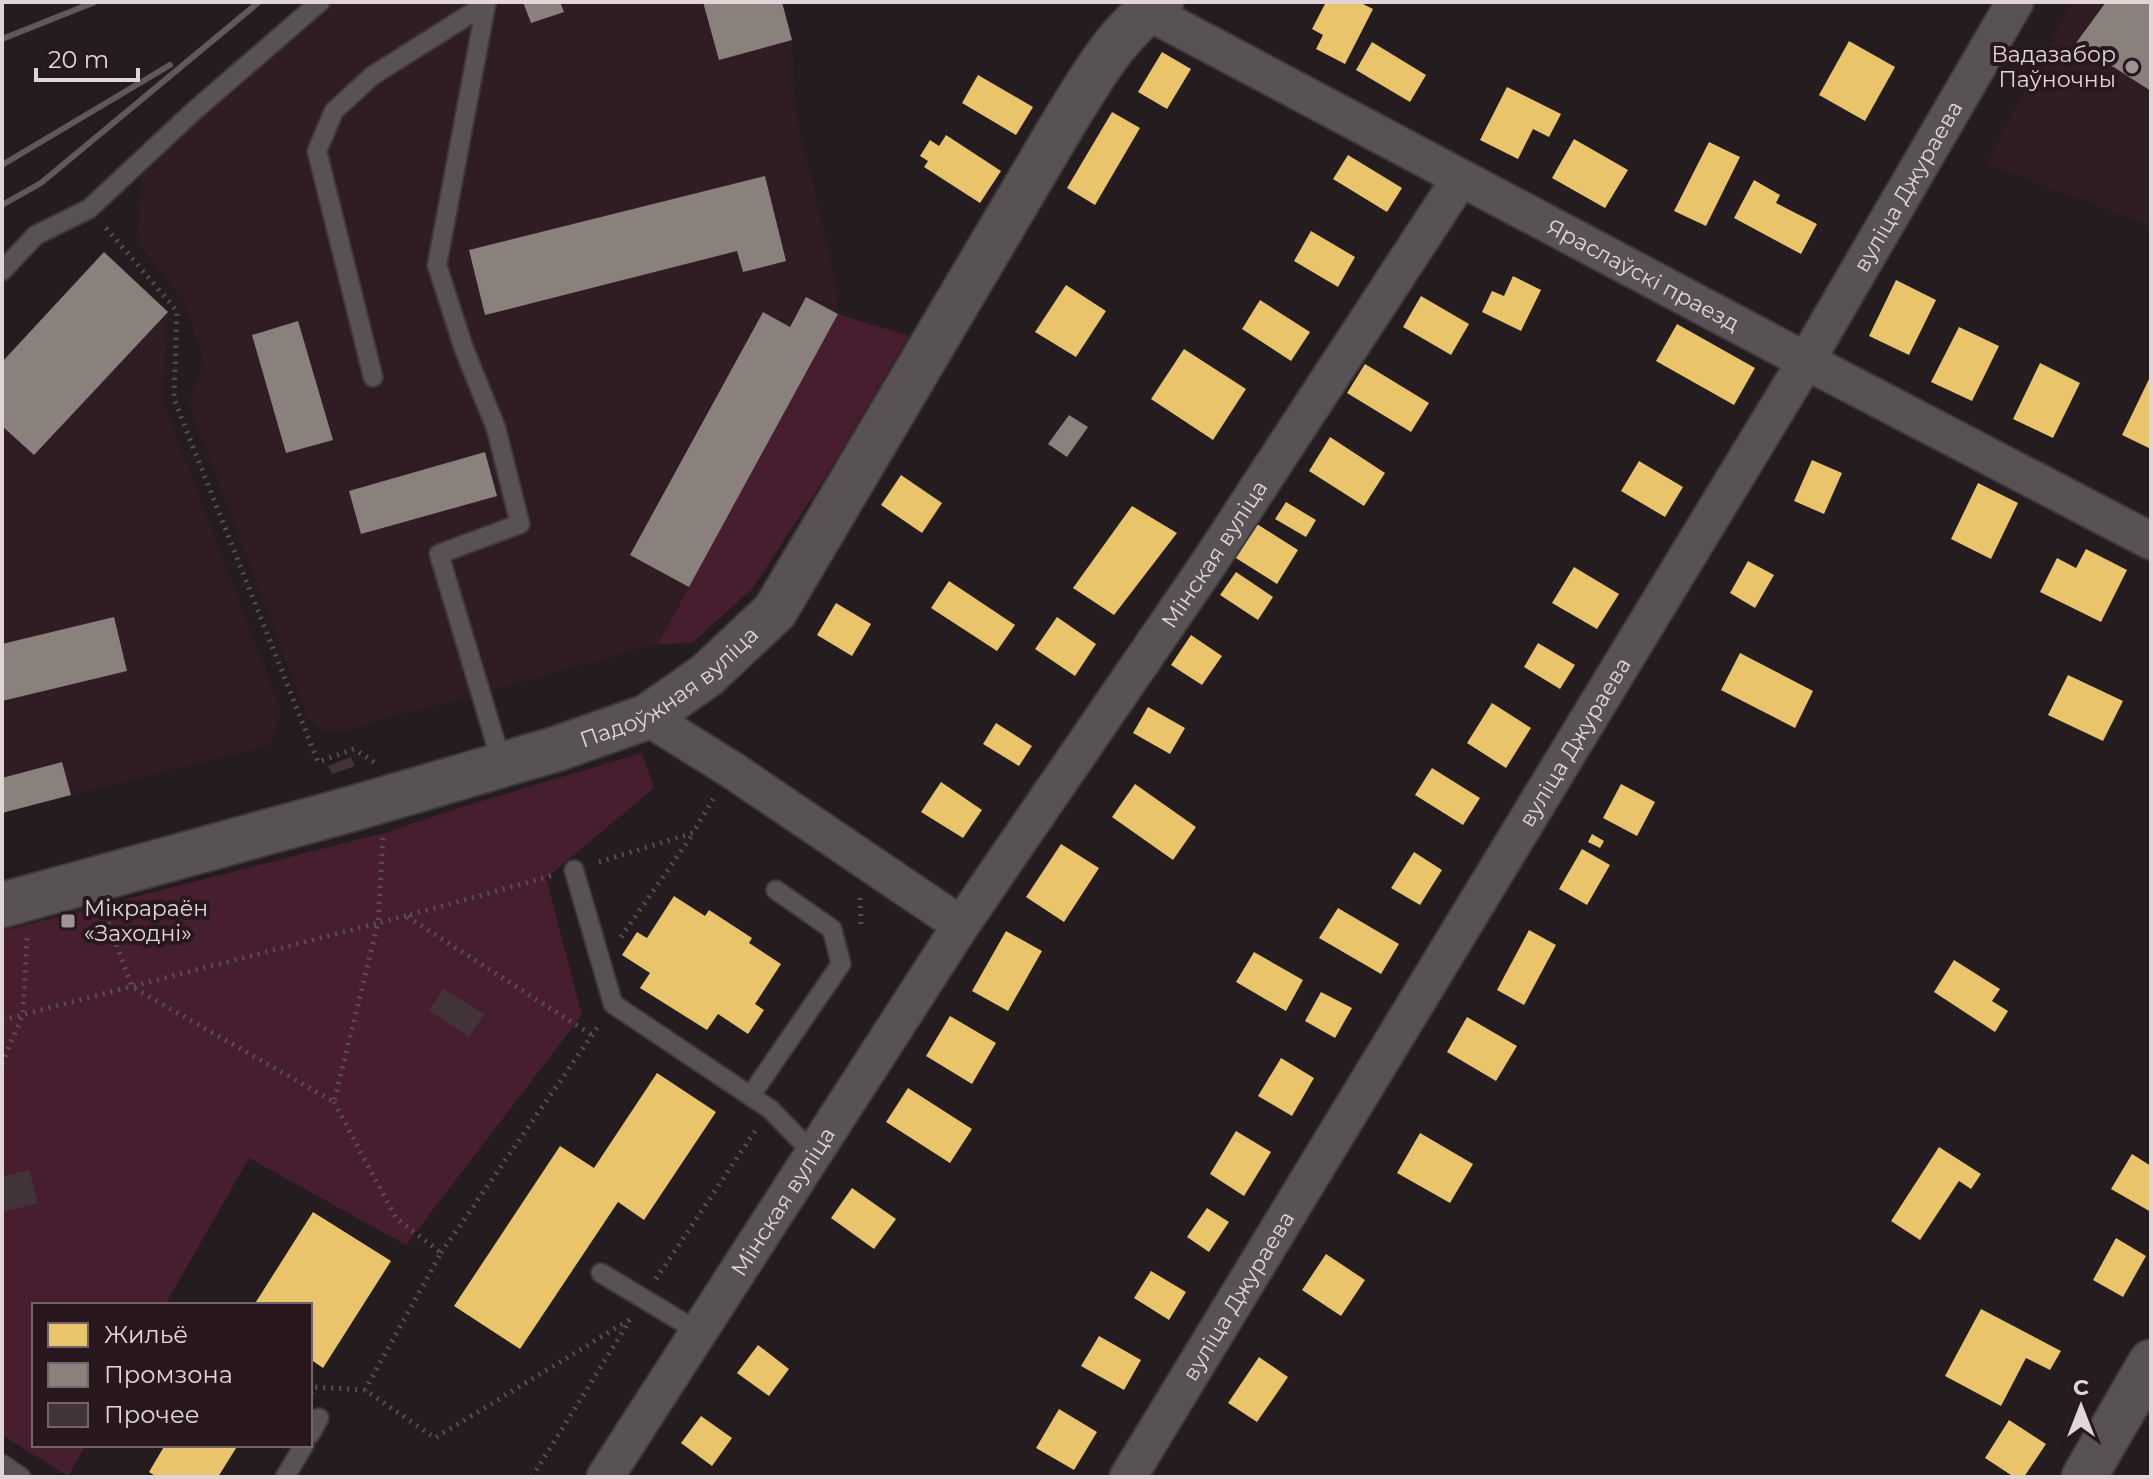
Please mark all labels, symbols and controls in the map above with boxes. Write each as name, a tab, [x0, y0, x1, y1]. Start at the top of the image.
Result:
scale bar	[36, 32, 138, 82]
place label: Вадазабор Паўночны	[1991, 41, 2116, 93]
text: 20 m	[48, 45, 109, 74]
marker: Вадазабор Паўночны	[2123, 58, 2141, 76]
street label: вуліца Джураева	[1848, 96, 1968, 277]
street label: Яраслаўскі праезд	[1542, 213, 1744, 337]
street label: Мінская вуліца	[1156, 475, 1273, 633]
street label: Падоўжная вуліца	[576, 621, 764, 754]
street label: вуліца Джураева	[1513, 653, 1637, 832]
place label: Мікрараён «Заходні»	[84, 895, 208, 947]
marker: Мікрараён «Заходні»	[59, 912, 77, 930]
street label: Мінская вуліца	[725, 1122, 841, 1281]
street label: вуліца Джураева	[1177, 1206, 1300, 1386]
legend	[32, 1303, 312, 1447]
text: Жильё	[104, 1320, 188, 1349]
text: Промзона	[104, 1360, 233, 1389]
north arrow	[2041, 1367, 2121, 1447]
text: С	[2073, 1374, 2089, 1401]
text: Прочее	[104, 1400, 200, 1429]

